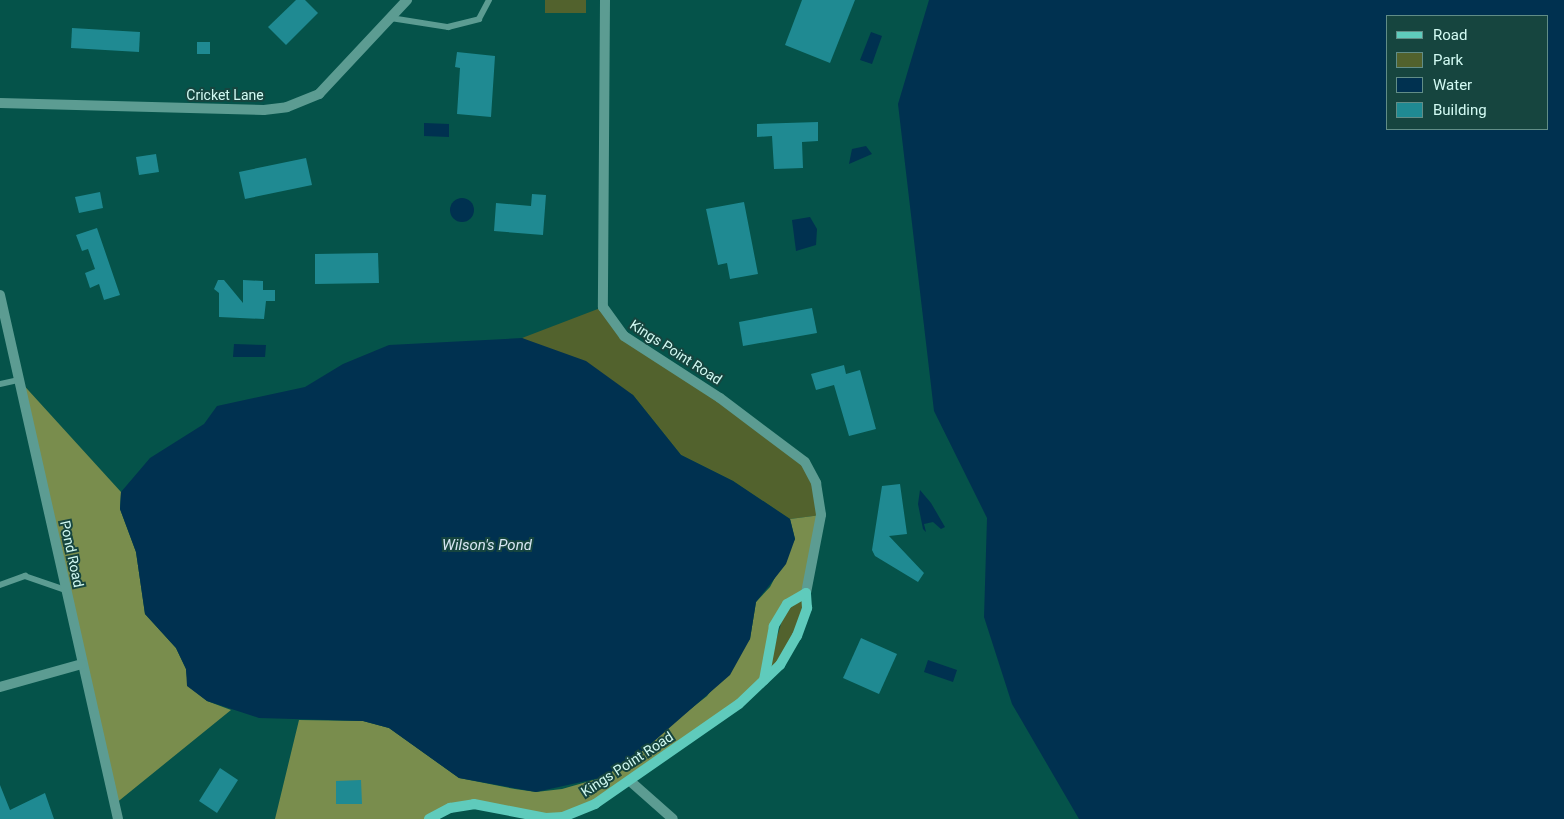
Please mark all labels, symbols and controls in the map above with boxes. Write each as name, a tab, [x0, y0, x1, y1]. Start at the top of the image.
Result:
legend	[1386, 15, 1549, 130]
text: Road	[1433, 26, 1467, 44]
text: Park	[1433, 51, 1463, 69]
text: Water	[1433, 76, 1472, 94]
street label: Cricket Lane	[186, 87, 264, 103]
text: Building	[1433, 101, 1487, 119]
street label: Kings Point Road	[627, 316, 725, 388]
street label: Pond Road	[57, 519, 87, 589]
water label: Wilson's Pond	[442, 537, 532, 555]
street label: Kings Point Road	[578, 728, 676, 800]

